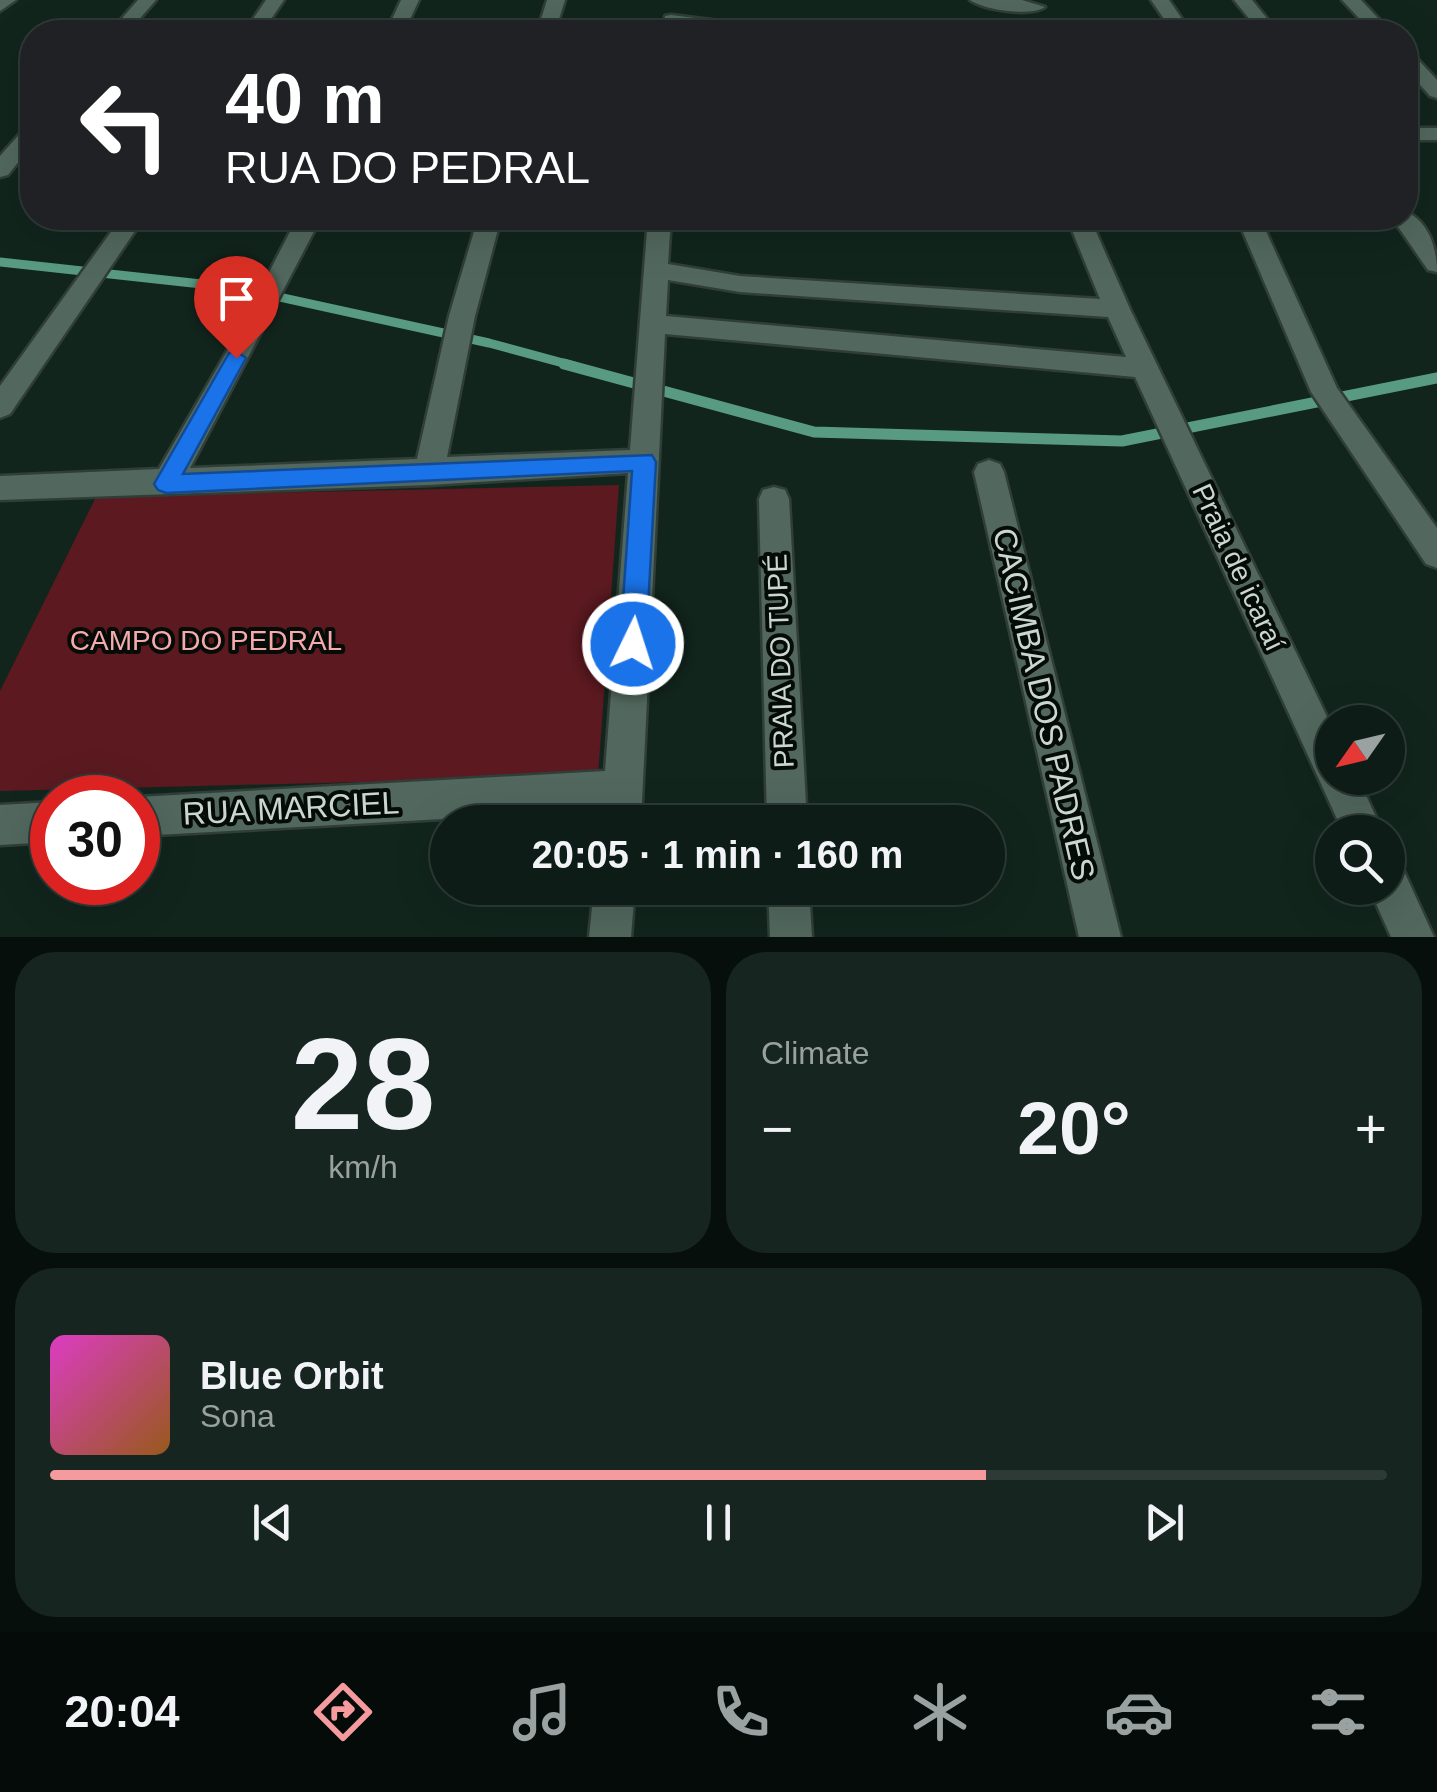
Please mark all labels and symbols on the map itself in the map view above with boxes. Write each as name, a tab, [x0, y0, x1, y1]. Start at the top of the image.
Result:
pin	[194, 256, 279, 359]
street label: Praia de icaraí	[1186, 479, 1291, 656]
street label: CACIMBA DOS PADRES	[986, 524, 1102, 884]
street label: PRAIA DO TUPÉ	[761, 553, 800, 769]
position arrow	[581, 592, 685, 696]
park label: CAMPO DO PEDRAL	[70, 625, 342, 656]
north arrow	[1315, 705, 1405, 795]
speed limit sign: 30	[30, 775, 160, 905]
street label: RUA MARCIEL	[182, 784, 400, 832]

